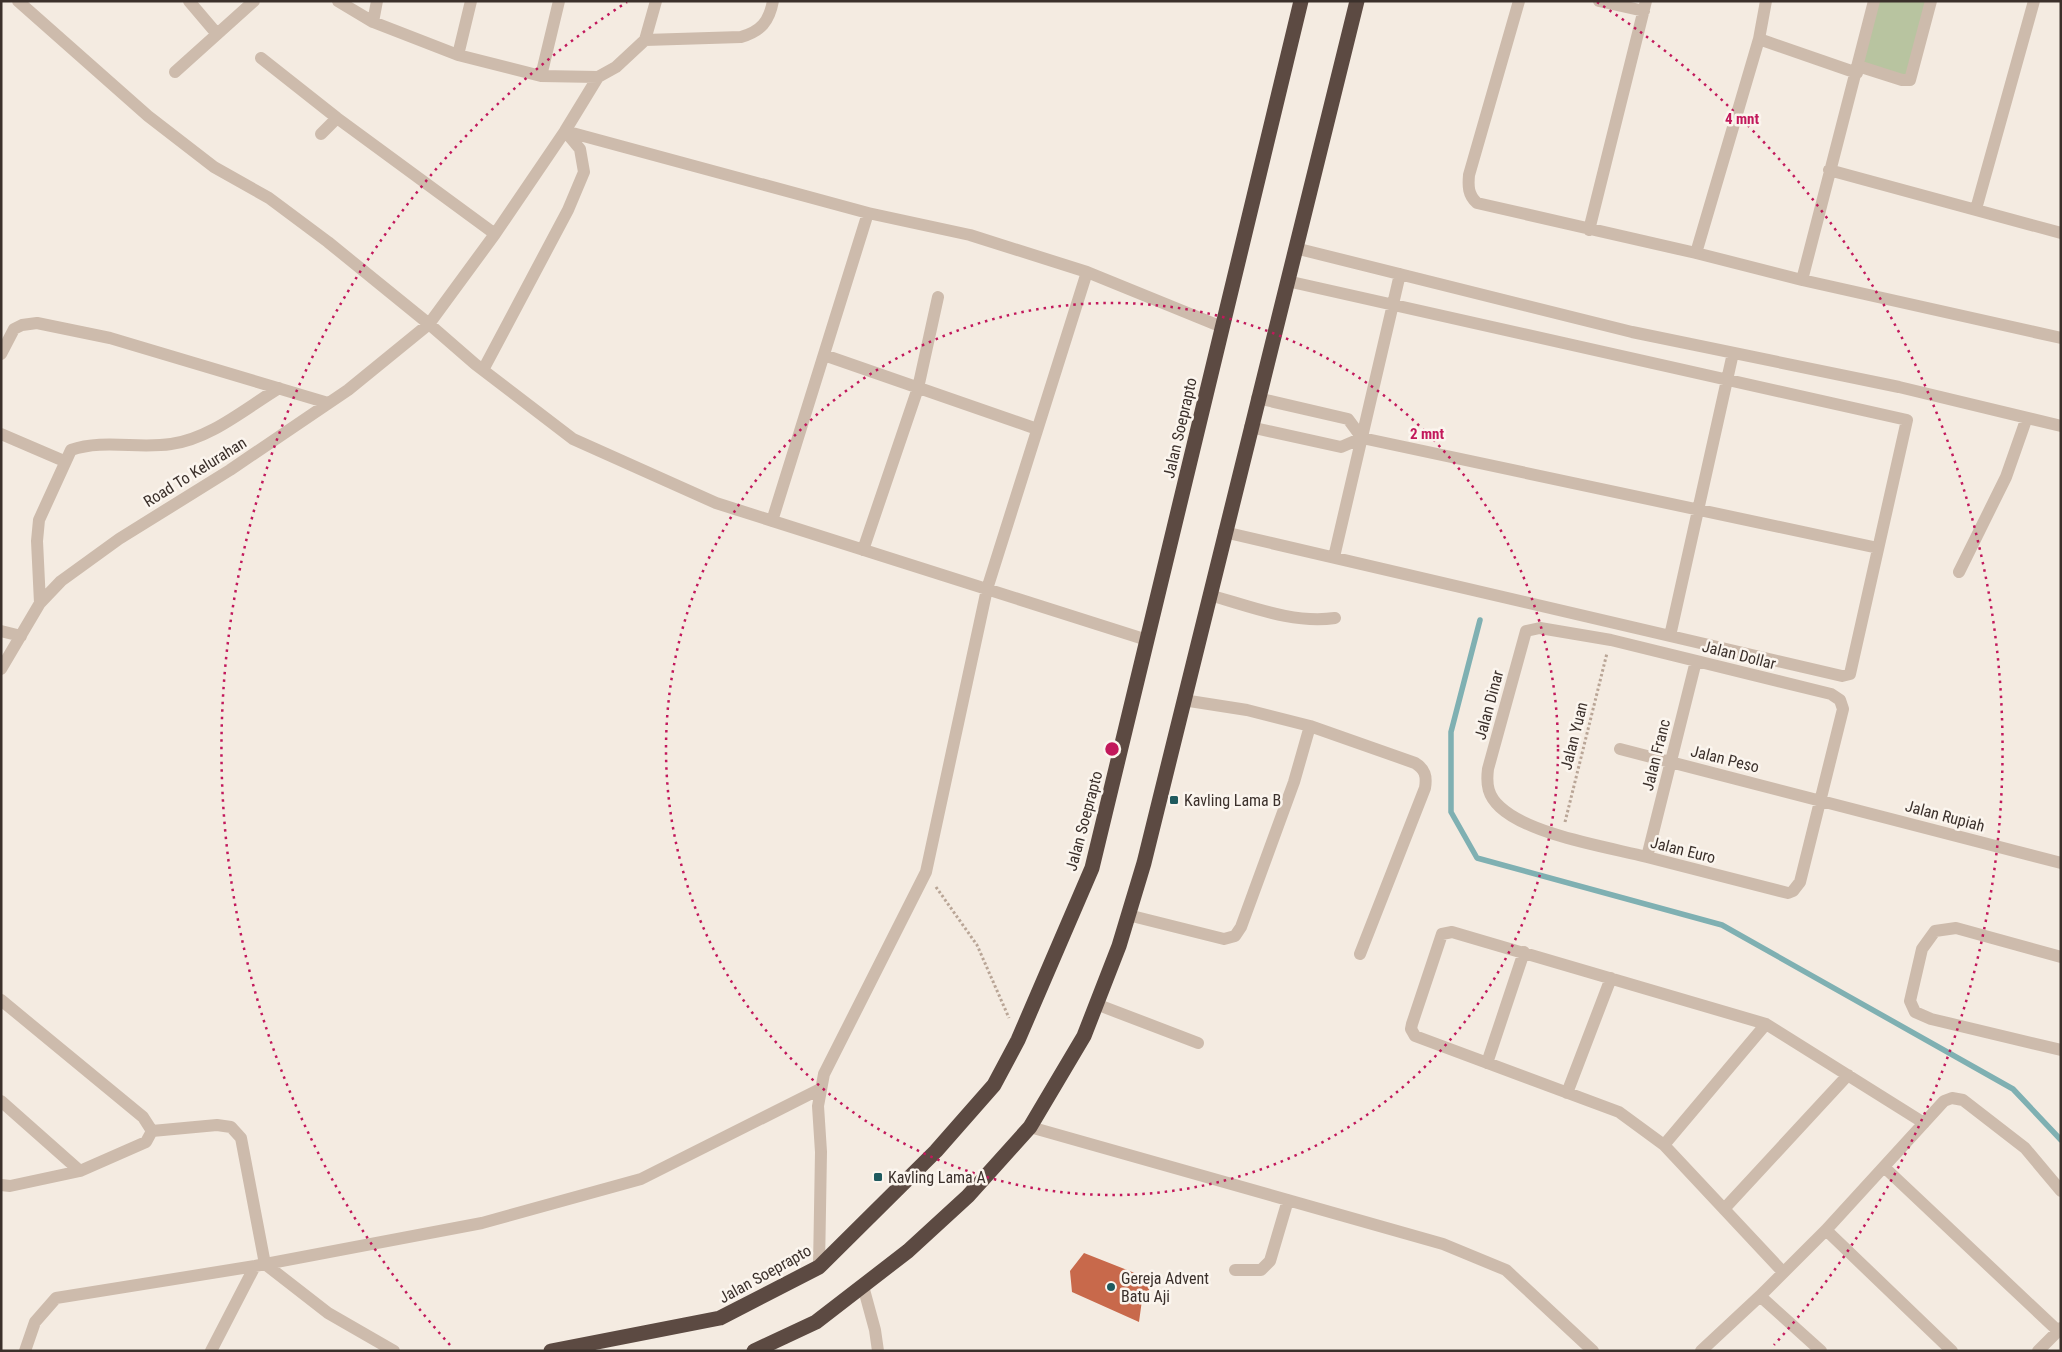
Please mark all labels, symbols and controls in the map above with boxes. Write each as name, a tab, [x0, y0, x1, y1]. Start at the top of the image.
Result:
text: 4 mnt	[1725, 110, 1759, 128]
street label: Jalan Soeprapto	[1159, 376, 1201, 480]
text: 2 mnt	[1410, 425, 1444, 443]
street label: Road To Kelurahan	[140, 433, 250, 511]
street label: Jalan Dollar	[1700, 637, 1778, 673]
street label: Jalan Dinar	[1471, 668, 1507, 742]
street label: Jalan Yuan	[1556, 700, 1592, 772]
street label: Jalan Franc	[1638, 717, 1674, 793]
centre of rings	[1103, 740, 1121, 758]
street label: Jalan Peso	[1689, 741, 1761, 777]
street label: Jalan Soeprapto	[1062, 769, 1106, 873]
place label: Kavling Lama B	[1184, 791, 1281, 810]
marker: Kavling Lama B	[1168, 794, 1180, 806]
street label: Jalan Rupiah	[1903, 796, 1987, 836]
street label: Jalan Euro	[1648, 833, 1718, 867]
place label: Kavling Lama A	[888, 1168, 986, 1187]
marker: Kavling Lama A	[872, 1171, 884, 1183]
street label: Jalan Soeprapto	[716, 1241, 814, 1307]
place label: Gereja Advent Batu Aji	[1121, 1269, 1209, 1306]
marker: Gereja Advent Batu Aji	[1105, 1281, 1117, 1293]

